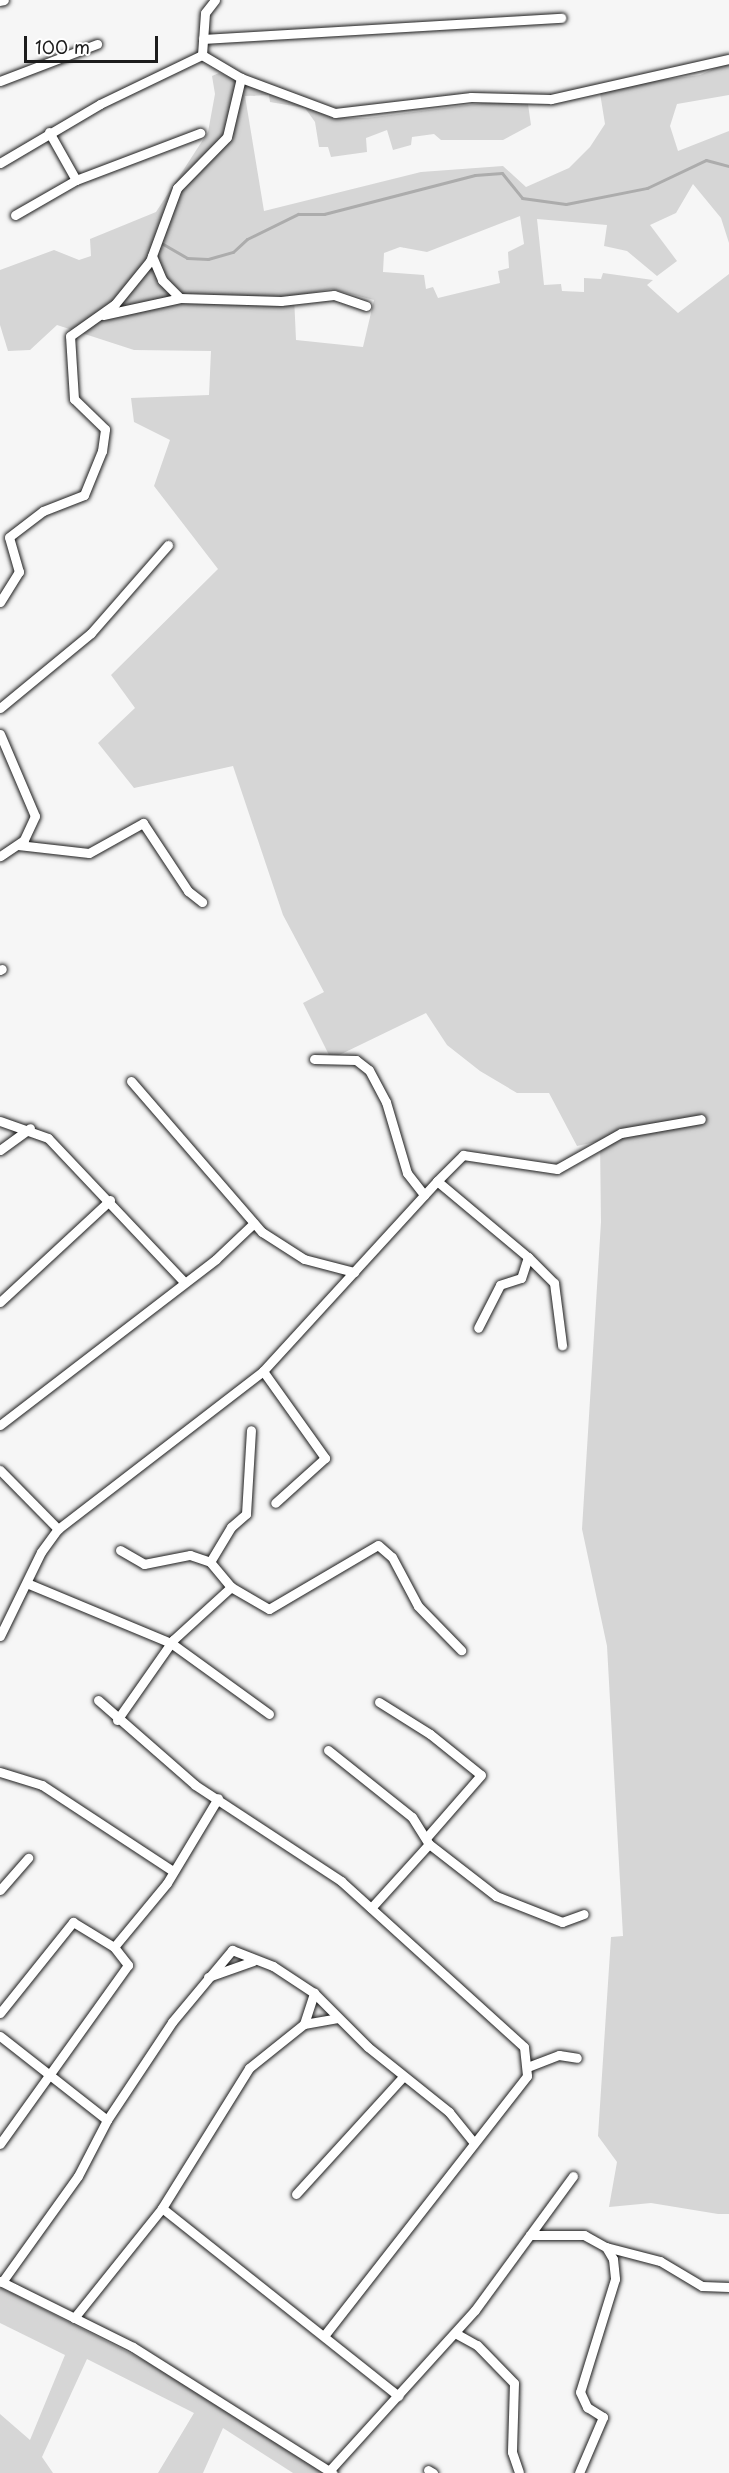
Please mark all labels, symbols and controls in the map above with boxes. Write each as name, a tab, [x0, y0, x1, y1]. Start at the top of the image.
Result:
scale bar	[27, 24, 160, 62]
text: 100 m	[35, 33, 90, 60]

